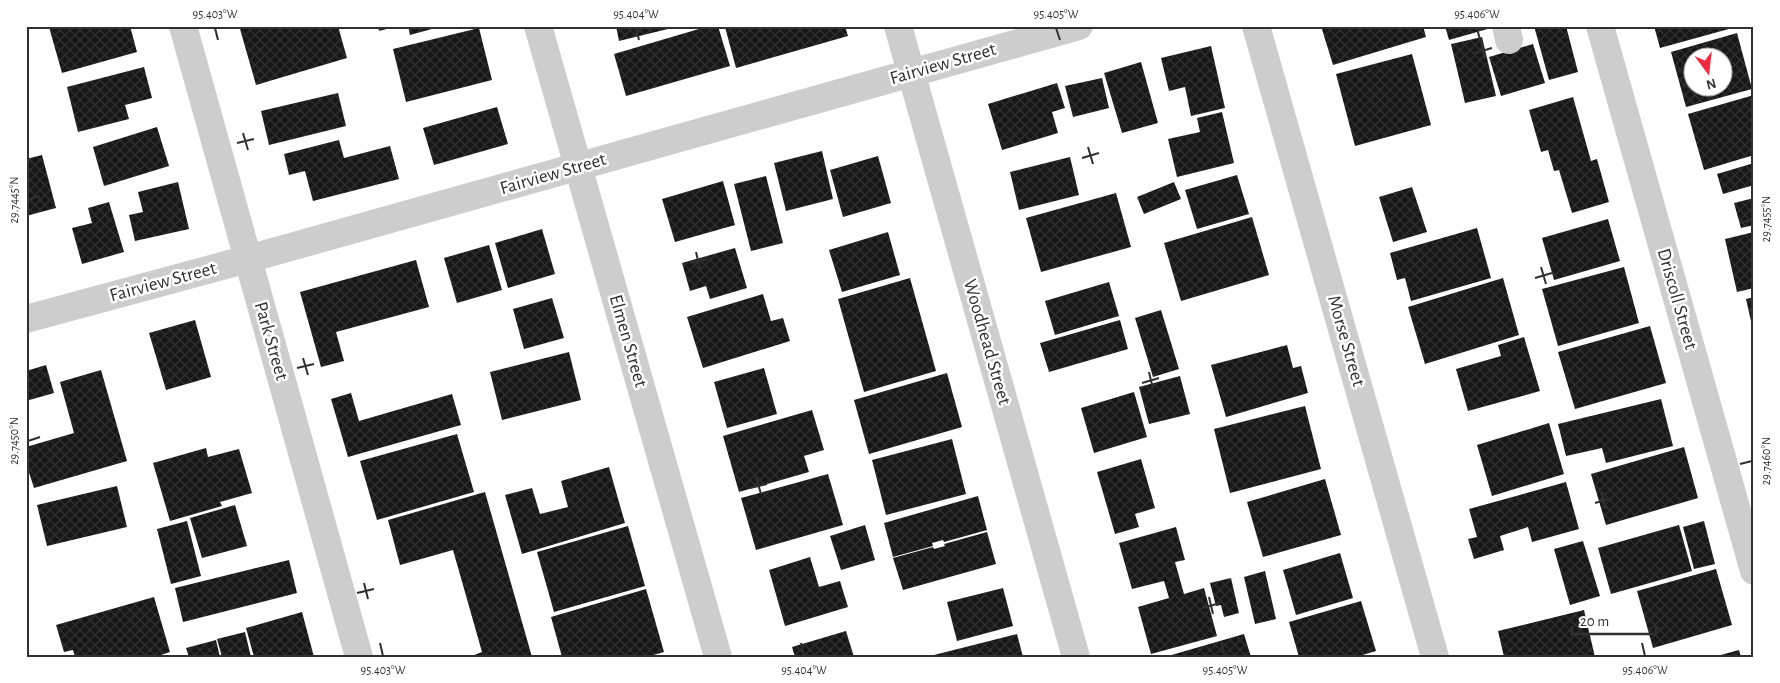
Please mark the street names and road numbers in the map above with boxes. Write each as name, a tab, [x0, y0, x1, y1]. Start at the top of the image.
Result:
street label: Fairview Street	[888, 40, 998, 88]
street label: Fairview Street	[498, 150, 608, 198]
street label: Driscoll Street	[1654, 246, 1700, 352]
street label: Fairview Street	[108, 259, 218, 305]
street label: Woodhead Street	[960, 277, 1014, 407]
street label: Elmen Street	[606, 292, 650, 390]
street label: Morse Street	[1324, 293, 1368, 389]
street label: Park Street	[251, 300, 291, 382]

